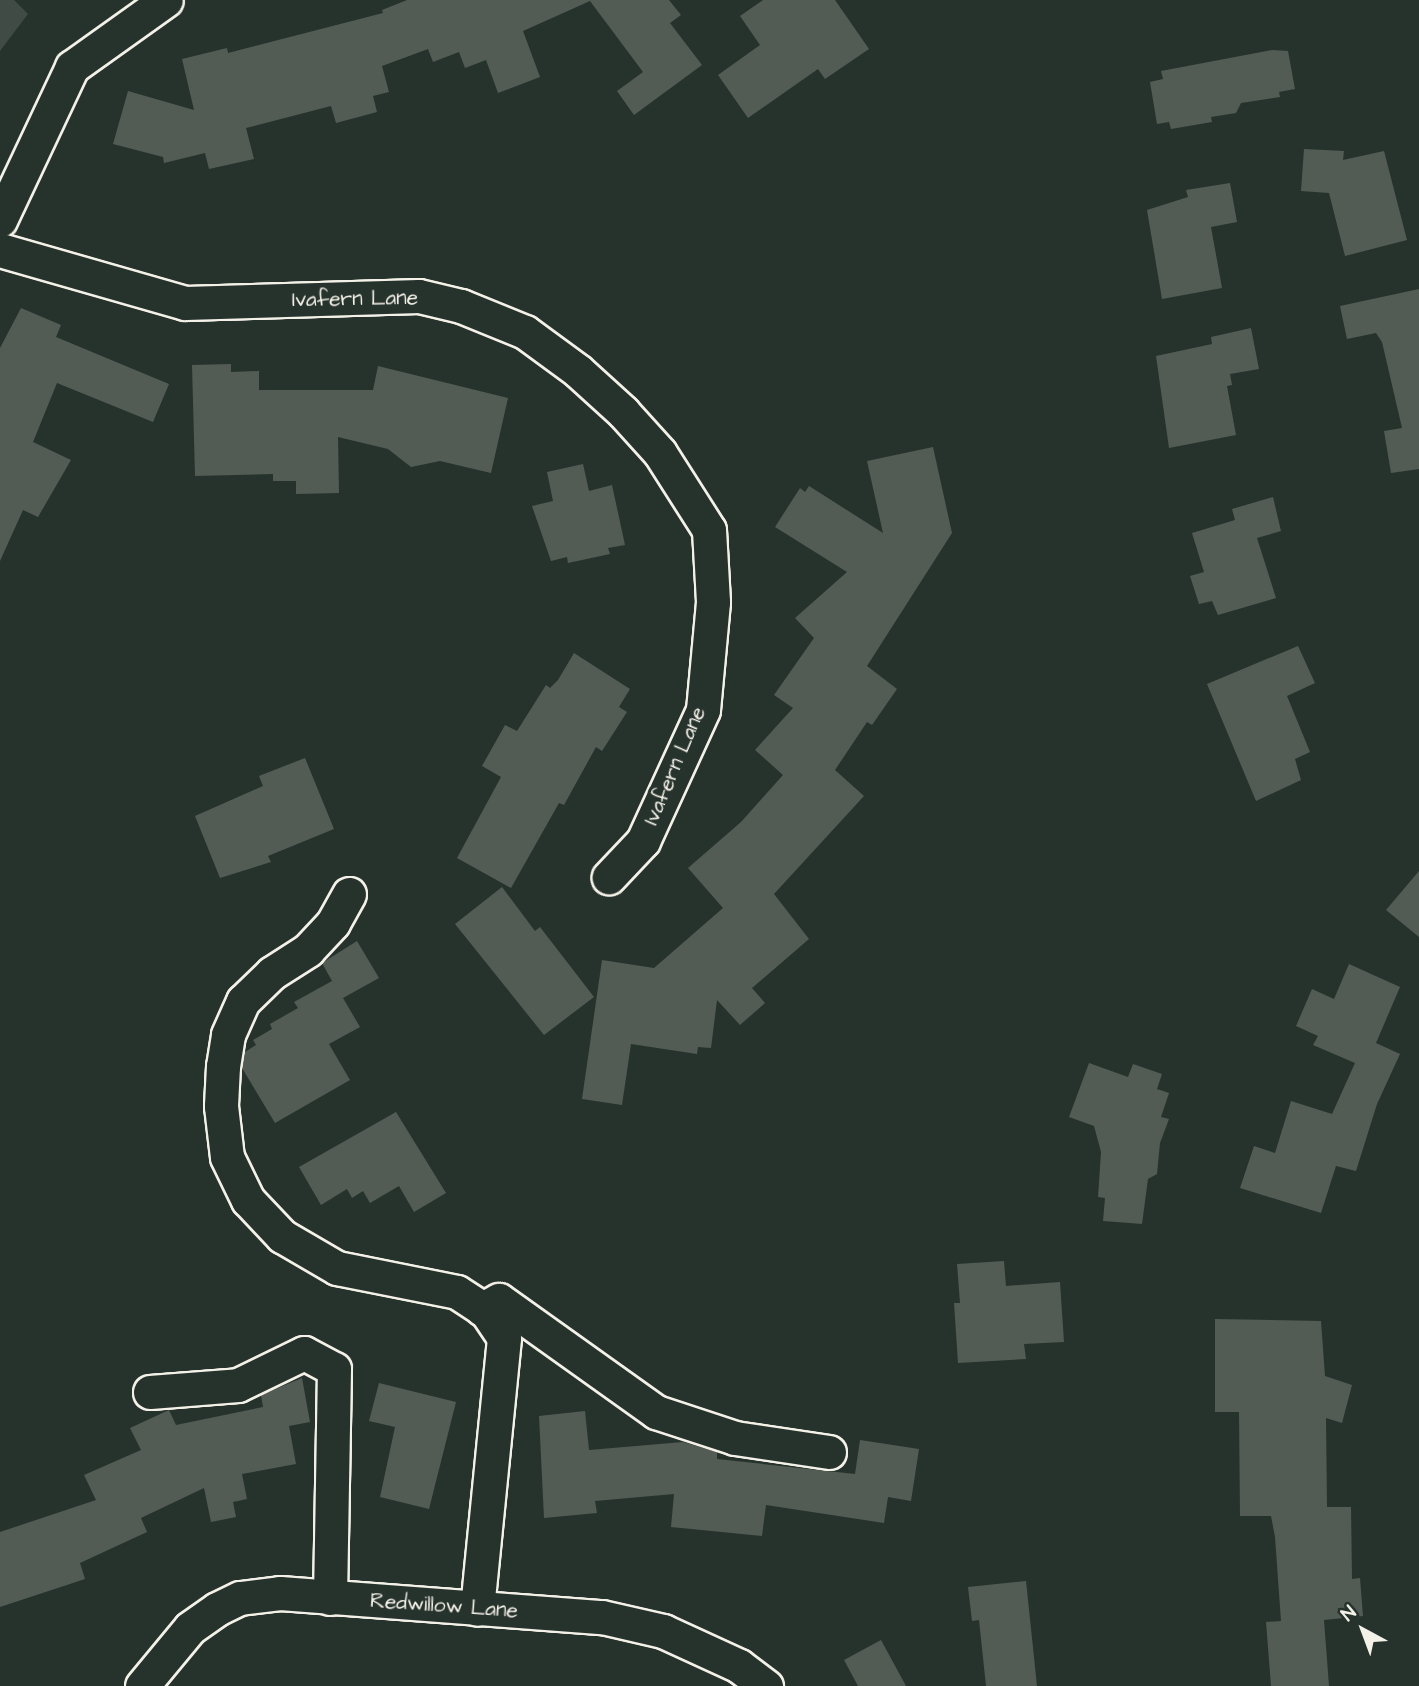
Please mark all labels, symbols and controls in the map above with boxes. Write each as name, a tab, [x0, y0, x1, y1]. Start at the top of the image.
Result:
street label: Ivafern Lane	[292, 285, 418, 313]
street label: Ivafern Lane	[639, 703, 711, 829]
street label: Redwillow Lane	[369, 1588, 519, 1624]
north arrow	[1328, 1595, 1398, 1665]
text: N	[1336, 1600, 1362, 1628]

